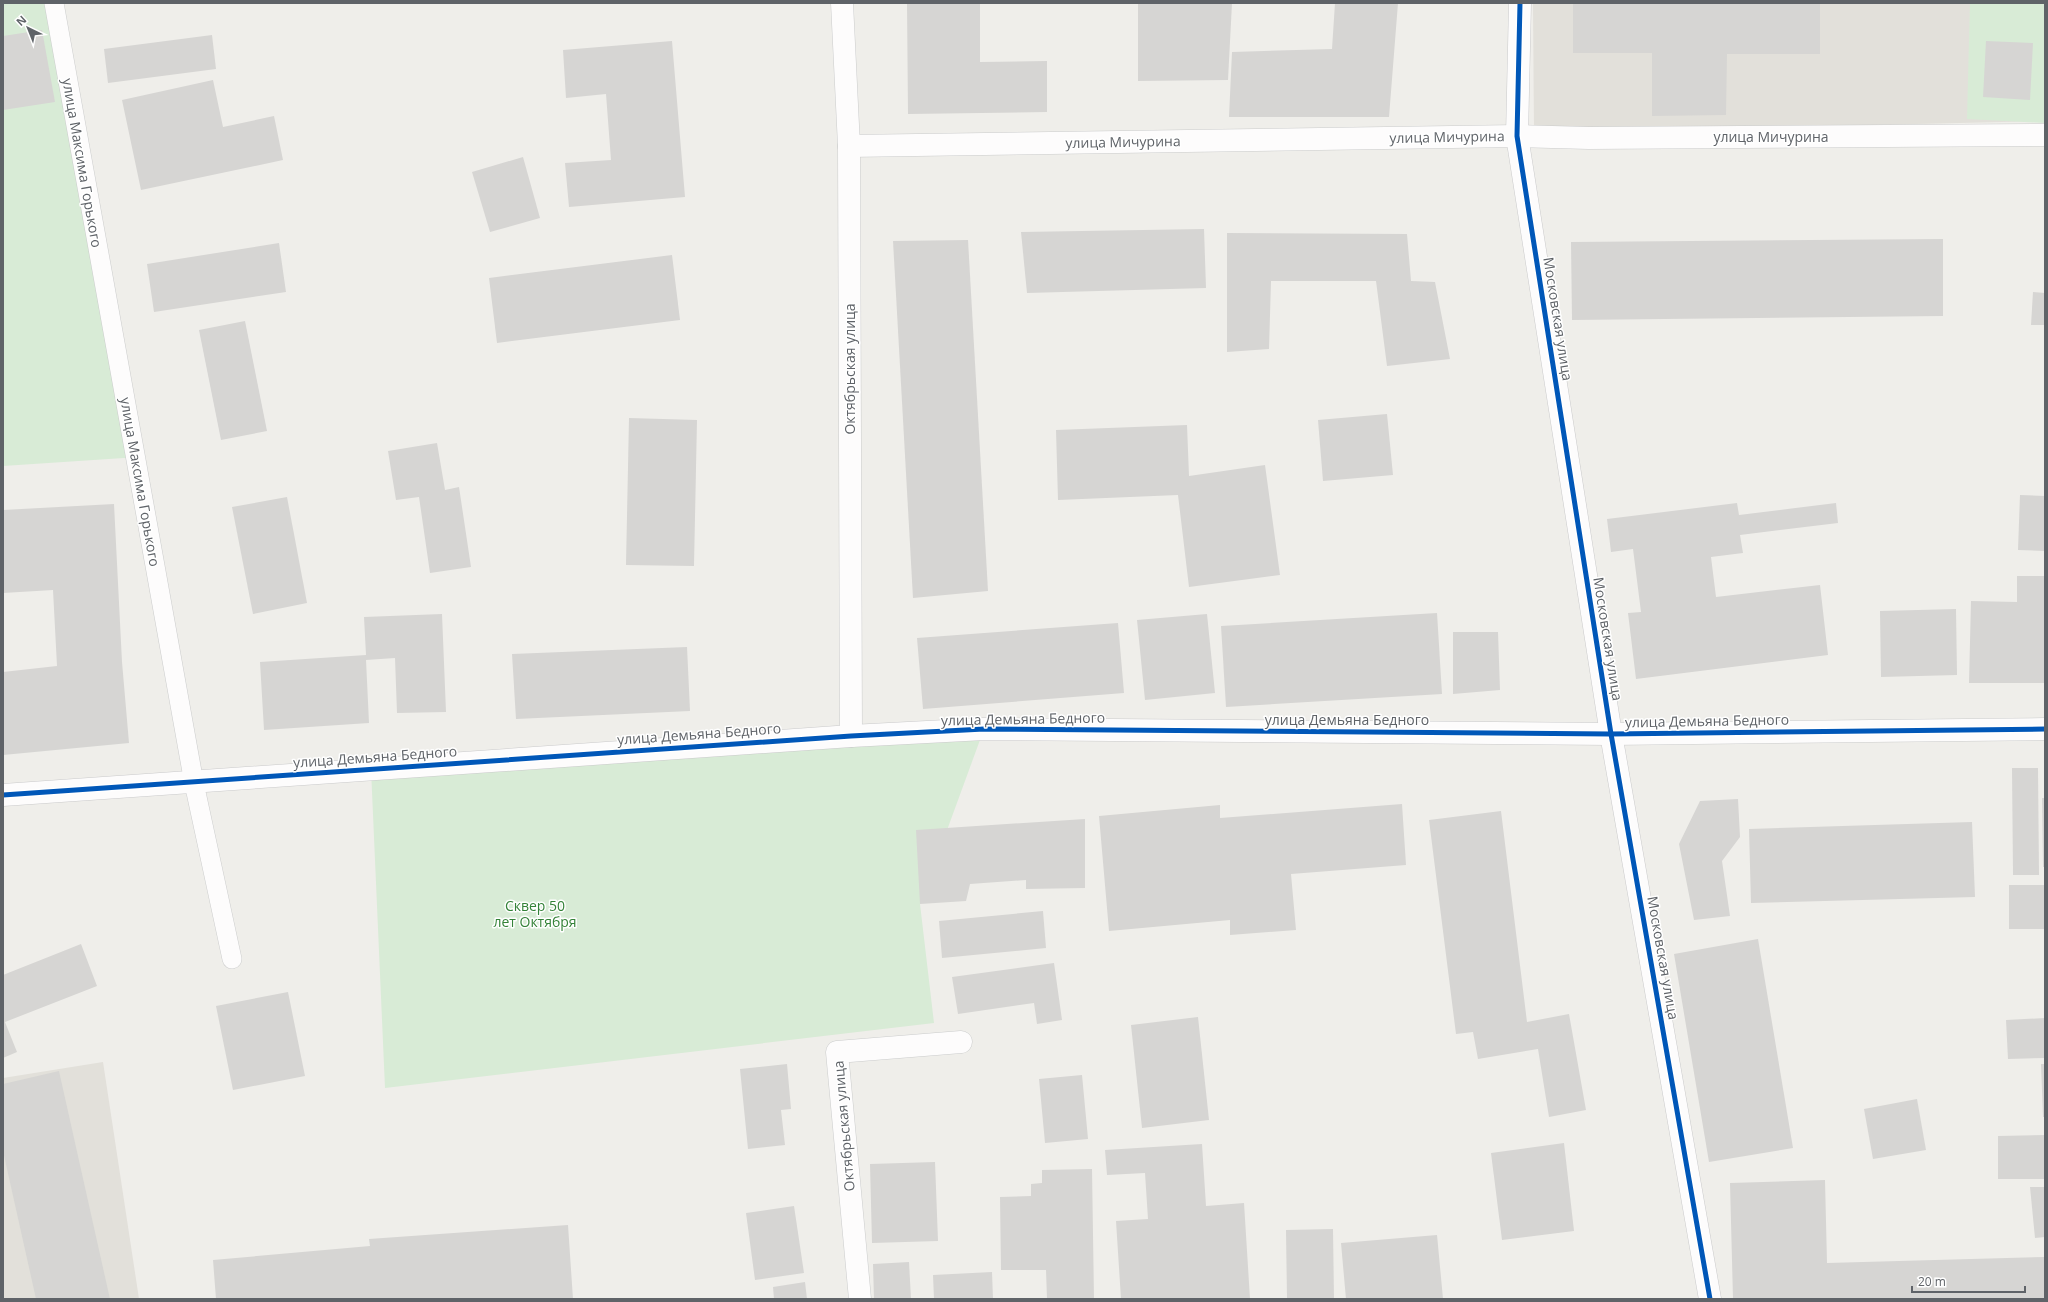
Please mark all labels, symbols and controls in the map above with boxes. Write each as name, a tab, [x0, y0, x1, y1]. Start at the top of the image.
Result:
north arrow	[8, 8, 48, 48]
text: N	[12, 12, 29, 29]
street label: улица Максима Горького	[58, 77, 107, 249]
street label: улица Мичурина	[1389, 126, 1505, 147]
street label: улица Мичурина	[1713, 127, 1829, 146]
street label: улица Мичурина	[1065, 131, 1181, 152]
street label: Московская улица	[1539, 256, 1578, 382]
street label: Октябрьская улица	[840, 303, 859, 435]
street label: улица Максима Горького	[116, 396, 165, 568]
street label: Московская улица	[1589, 576, 1628, 702]
street label: улица Демьяна Бедного	[941, 708, 1105, 729]
street label: улица Демьяна Бедного	[1265, 710, 1429, 729]
street label: улица Демьяна Бедного	[1625, 710, 1789, 731]
street label: улица Демьяна Бедного	[616, 718, 782, 749]
street label: улица Демьяна Бедного	[292, 741, 458, 772]
street label: Московская улица	[1643, 895, 1684, 1021]
park label: Сквер 50 лет Октября	[493, 896, 577, 931]
street label: Октябрьская улица	[828, 1060, 859, 1192]
scale bar	[1912, 1268, 2025, 1294]
text: 20 m	[1918, 1273, 1946, 1290]

